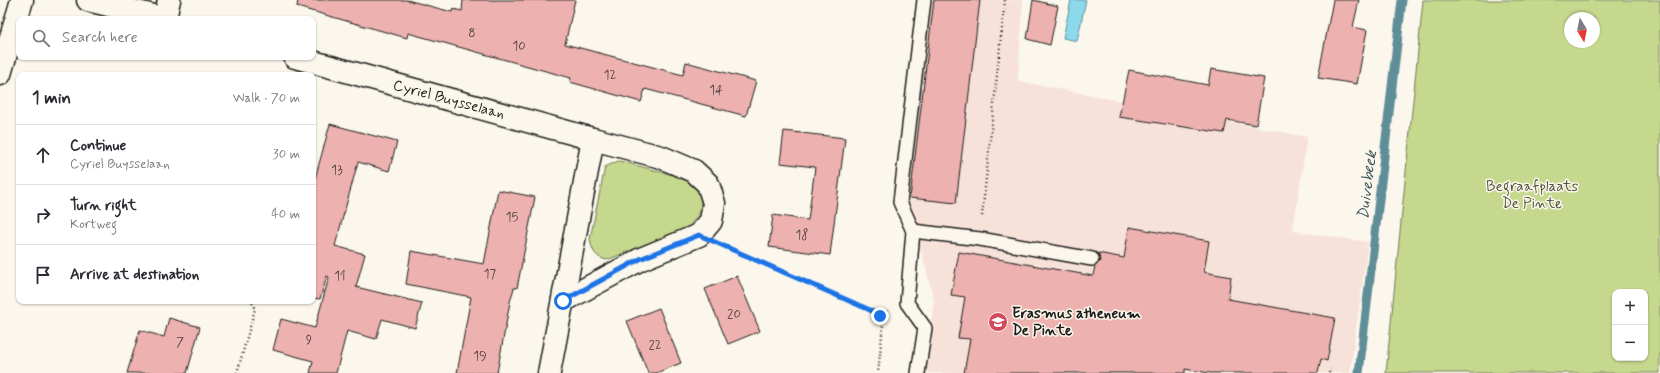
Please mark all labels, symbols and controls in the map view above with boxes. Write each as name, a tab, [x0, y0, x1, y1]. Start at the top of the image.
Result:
north arrow	[1564, 12, 1600, 48]
search box	[16, 16, 316, 60]
house number: 8	[468, 25, 476, 42]
icon: search	[30, 27, 52, 49]
text: Search here	[62, 28, 138, 48]
house number: 10	[512, 38, 526, 55]
house number: 12	[604, 67, 616, 84]
street label: Cyriel Buysselaan	[391, 75, 507, 125]
house number: 14	[709, 82, 723, 99]
text: 1 min	[32, 87, 71, 109]
text: Walk · 70 m	[233, 90, 300, 107]
text: Continue	[70, 136, 126, 156]
icon: ahead	[32, 144, 54, 166]
text: 30 m	[273, 146, 300, 163]
water label: Duivebeek	[1353, 149, 1382, 221]
text: Cyriel Buysselaan	[70, 156, 170, 173]
house number: 13	[331, 162, 343, 179]
park label: Begraafplaats De Pinte	[1486, 177, 1578, 214]
text: Turn right	[70, 196, 137, 216]
icon: right	[32, 204, 54, 226]
text: 40 m	[271, 206, 300, 223]
house number: 15	[506, 209, 518, 226]
text: Kortweg	[70, 216, 117, 233]
house number: 18	[796, 227, 808, 244]
icon: arrive	[32, 264, 54, 286]
text: Arrive at destination	[70, 265, 199, 285]
house number: 17	[484, 266, 497, 283]
house number: 11	[334, 268, 346, 285]
map controls	[1612, 289, 1648, 361]
button: +	[1612, 289, 1648, 325]
route start	[554, 292, 572, 310]
place label: Erasmus atheneum De Pinte	[1012, 304, 1141, 341]
house number: 20	[727, 306, 741, 323]
route end	[871, 307, 889, 325]
school or university icon: Erasmus atheneum De Pinte	[987, 311, 1009, 333]
button: −	[1612, 325, 1648, 361]
house number: 9	[306, 332, 312, 349]
house number: 7	[176, 334, 184, 351]
house number: 22	[648, 337, 662, 354]
house number: 19	[473, 348, 487, 365]

